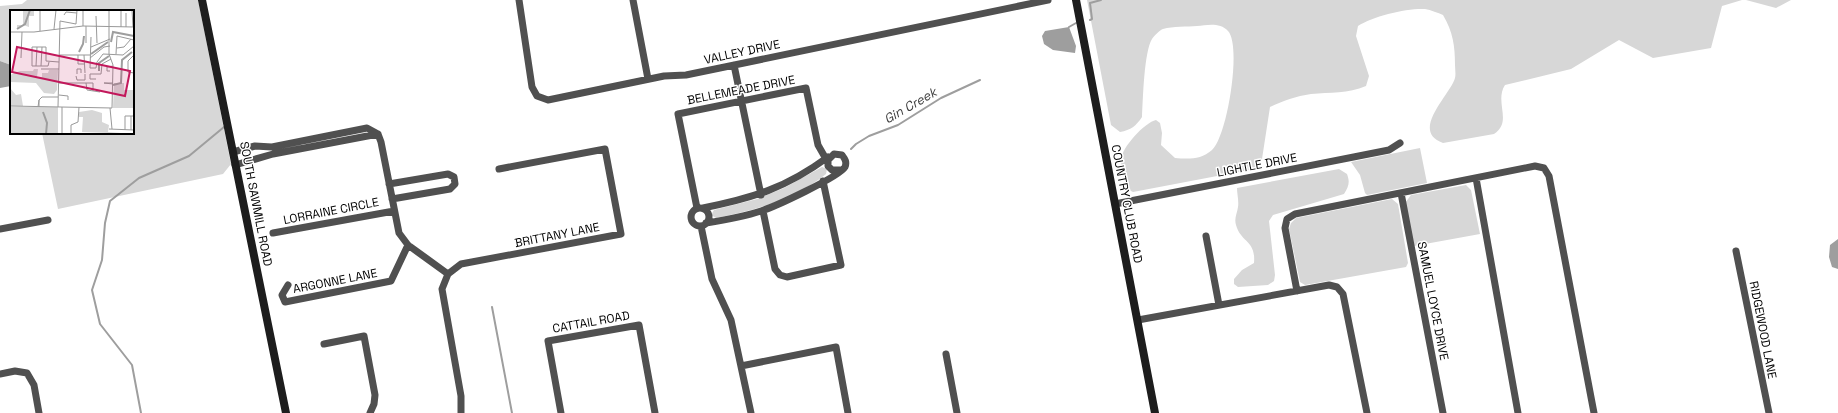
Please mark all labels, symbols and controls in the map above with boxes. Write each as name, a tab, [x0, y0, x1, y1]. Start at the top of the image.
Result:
inset map	[10, 10, 134, 134]
street label: VALLEY DRIVE	[703, 36, 782, 68]
street label: BELLEMEADE DRIVE	[686, 72, 797, 108]
water label: Gin Creek	[881, 82, 942, 127]
street label: SOUTH SAWMILL ROAD	[236, 140, 276, 268]
street label: COUNTRY CLUB ROAD	[1108, 143, 1146, 265]
street label: LIGHTLE DRIVE	[1216, 149, 1299, 181]
street label: LORRAINE CIRCLE	[282, 194, 380, 228]
street label: BRITTANY LANE	[513, 219, 601, 251]
street label: SAMUEL LOYCE DRIVE	[1414, 240, 1452, 362]
street label: ARGONNE LANE	[291, 265, 379, 297]
street label: RIDGEWOOD LANE	[1746, 280, 1780, 380]
street label: CATTAIL ROAD	[551, 307, 631, 337]

